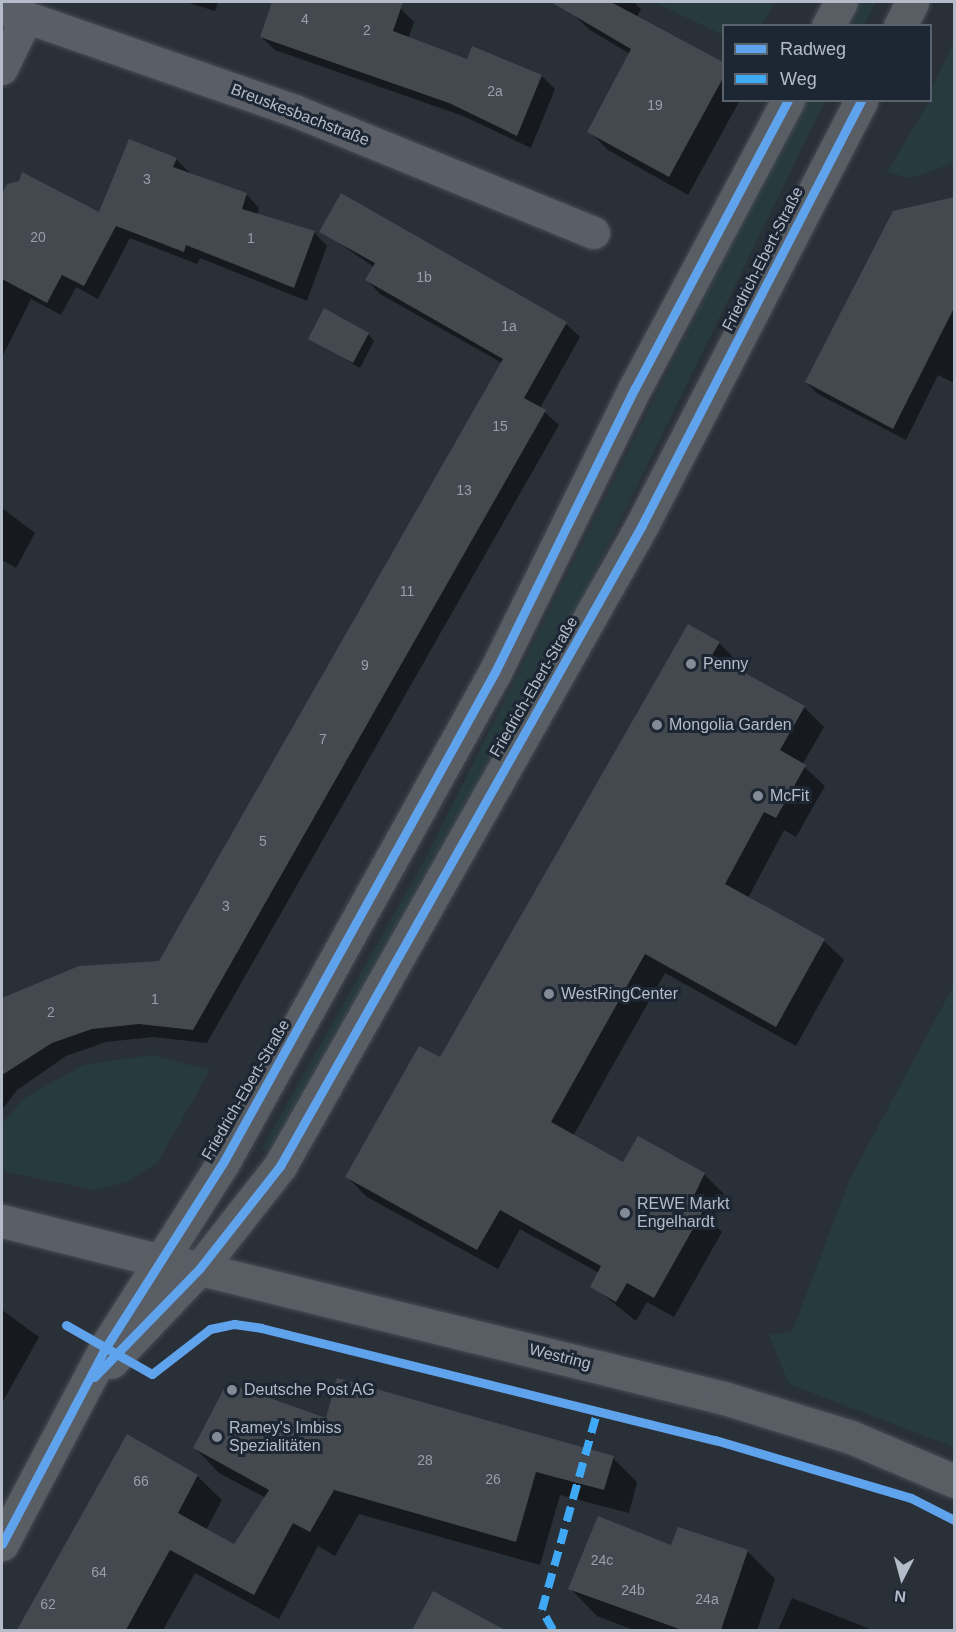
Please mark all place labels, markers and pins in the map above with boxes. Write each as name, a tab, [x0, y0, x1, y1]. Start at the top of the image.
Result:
place label: Penny	[703, 654, 748, 674]
marker: Penny	[684, 657, 698, 671]
place label: Mongolia Garden	[669, 715, 792, 735]
marker: Mongolia Garden	[650, 718, 664, 732]
place label: McFit	[770, 786, 809, 806]
marker: McFit	[751, 789, 765, 803]
place label: WestRingCenter	[561, 984, 678, 1004]
marker: WestRingCenter	[542, 987, 556, 1001]
place label: REWE Markt Engelhardt	[637, 1194, 729, 1232]
marker: REWE Markt Engelhardt	[618, 1206, 632, 1220]
place label: Deutsche Post AG	[244, 1380, 376, 1400]
marker: Deutsche Post AG	[225, 1383, 239, 1397]
place label: Ramey's Imbiss Spezialitäten	[229, 1418, 341, 1456]
marker: Ramey's Imbiss Spezialitäten	[210, 1430, 224, 1444]

